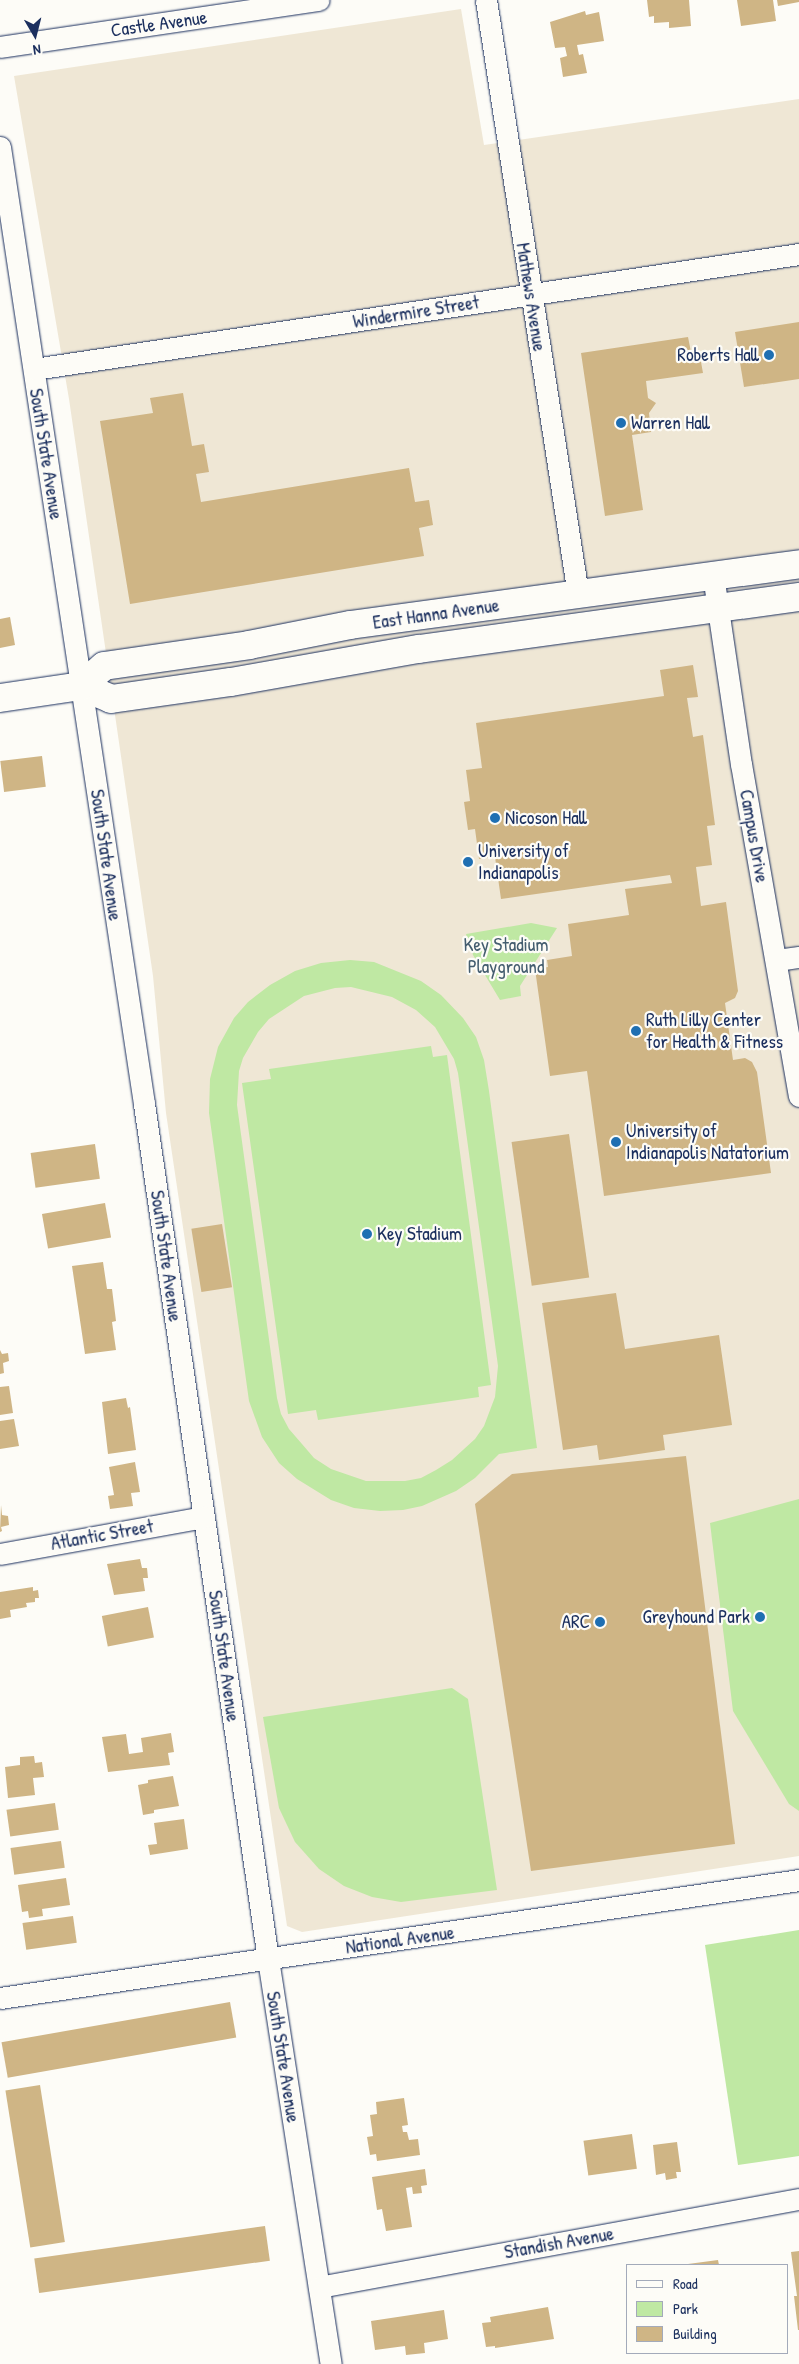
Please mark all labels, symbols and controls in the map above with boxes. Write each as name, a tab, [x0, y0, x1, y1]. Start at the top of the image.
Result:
street label: Castle Avenue	[109, 6, 209, 42]
north arrow	[10, 10, 60, 60]
text: N	[32, 40, 42, 60]
street label: Mathews Avenue	[511, 241, 551, 353]
street label: Windermire Street	[351, 291, 481, 333]
place label: Roberts Hall	[677, 344, 759, 366]
marker: Roberts Hall	[763, 349, 775, 361]
street label: South State Avenue	[24, 387, 68, 521]
place label: Warren Hall	[631, 412, 710, 434]
marker: Warren Hall	[615, 417, 627, 429]
street label: East Hanna Avenue	[371, 594, 501, 634]
street label: South State Avenue	[86, 788, 126, 922]
street label: Campus Drive	[735, 788, 773, 884]
place label: Nicoson Hall	[505, 807, 587, 829]
marker: Nicoson Hall	[489, 812, 501, 824]
place label: University of Indianapolis	[478, 840, 569, 884]
marker: University of Indianapolis	[462, 856, 474, 868]
park label: Key Stadium Playground	[464, 934, 548, 978]
place label: Ruth Lilly Center for Health & Fitness	[646, 1009, 783, 1053]
marker: Ruth Lilly Center for Health & Fitness	[630, 1025, 642, 1037]
place label: University of Indianapolis Natatorium	[626, 1120, 789, 1164]
marker: University of Indianapolis Natatorium	[610, 1136, 622, 1148]
street label: South State Avenue	[146, 1189, 186, 1323]
place label: Key Stadium	[377, 1223, 462, 1245]
marker: Key Stadium	[361, 1228, 373, 1240]
street label: Atlantic Street	[49, 1515, 155, 1555]
street label: South State Avenue	[204, 1589, 244, 1723]
place label: Greyhound Park	[643, 1606, 750, 1628]
place label: ARC	[562, 1611, 590, 1633]
marker: Greyhound Park	[754, 1611, 766, 1623]
marker: ARC	[594, 1616, 606, 1628]
street label: National Avenue	[344, 1921, 456, 1959]
street label: South State Avenue	[261, 1990, 305, 2124]
street label: Standish Avenue	[502, 2222, 616, 2264]
legend	[626, 2264, 789, 2354]
text: Road	[673, 2273, 698, 2294]
text: Park	[673, 2298, 698, 2319]
text: Building	[673, 2323, 717, 2344]

